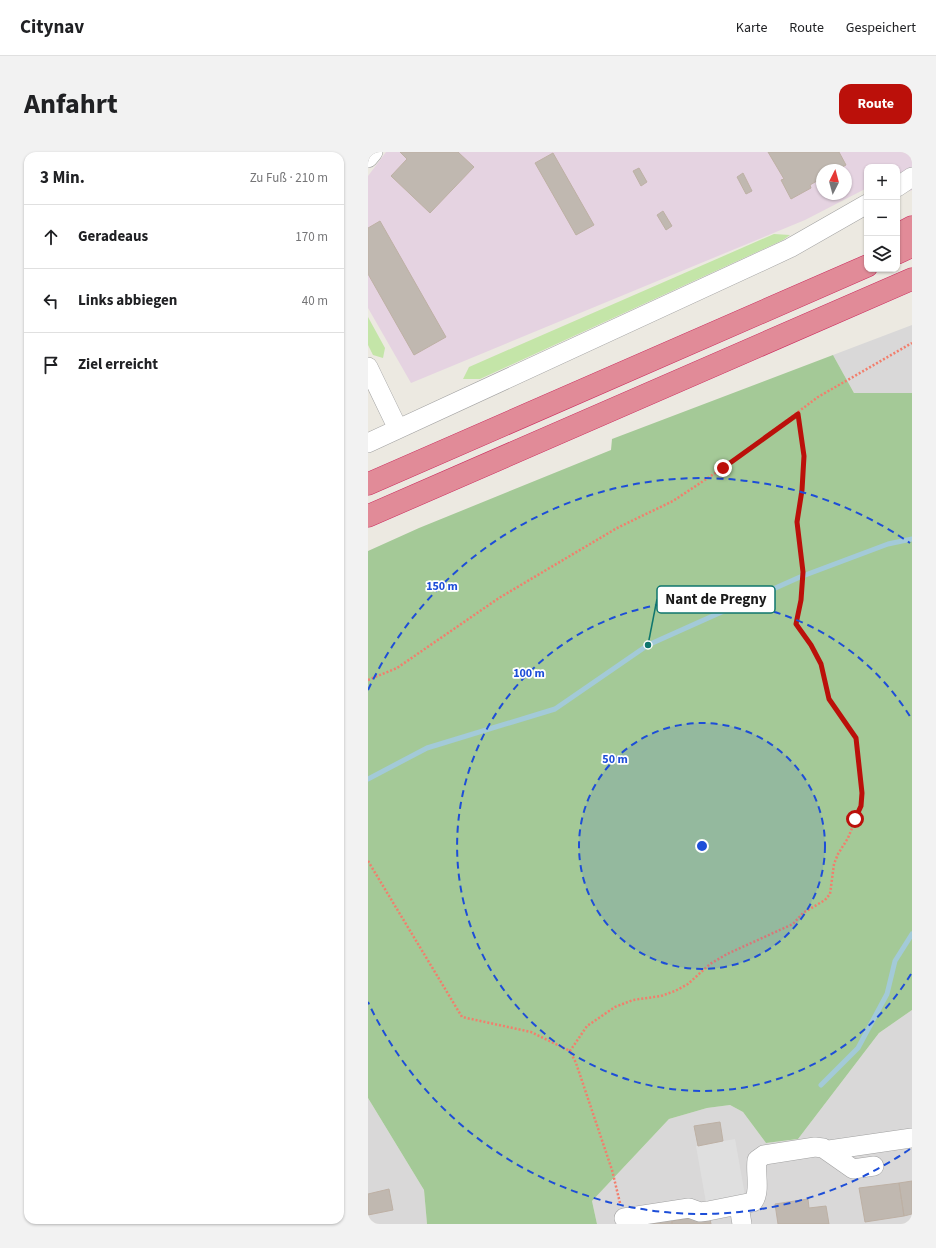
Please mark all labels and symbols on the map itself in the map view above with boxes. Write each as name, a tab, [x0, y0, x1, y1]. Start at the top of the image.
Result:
north arrow	[816, 164, 852, 200]
route end	[714, 459, 732, 477]
text: 150 m	[426, 578, 458, 595]
callout: Nant de Pregny	[657, 586, 775, 613]
text: Nant de Pregny	[665, 589, 767, 610]
text: 100 m	[513, 665, 545, 682]
text: 50 m	[602, 751, 628, 768]
route start	[846, 810, 864, 828]
centre of rings	[695, 839, 709, 853]

